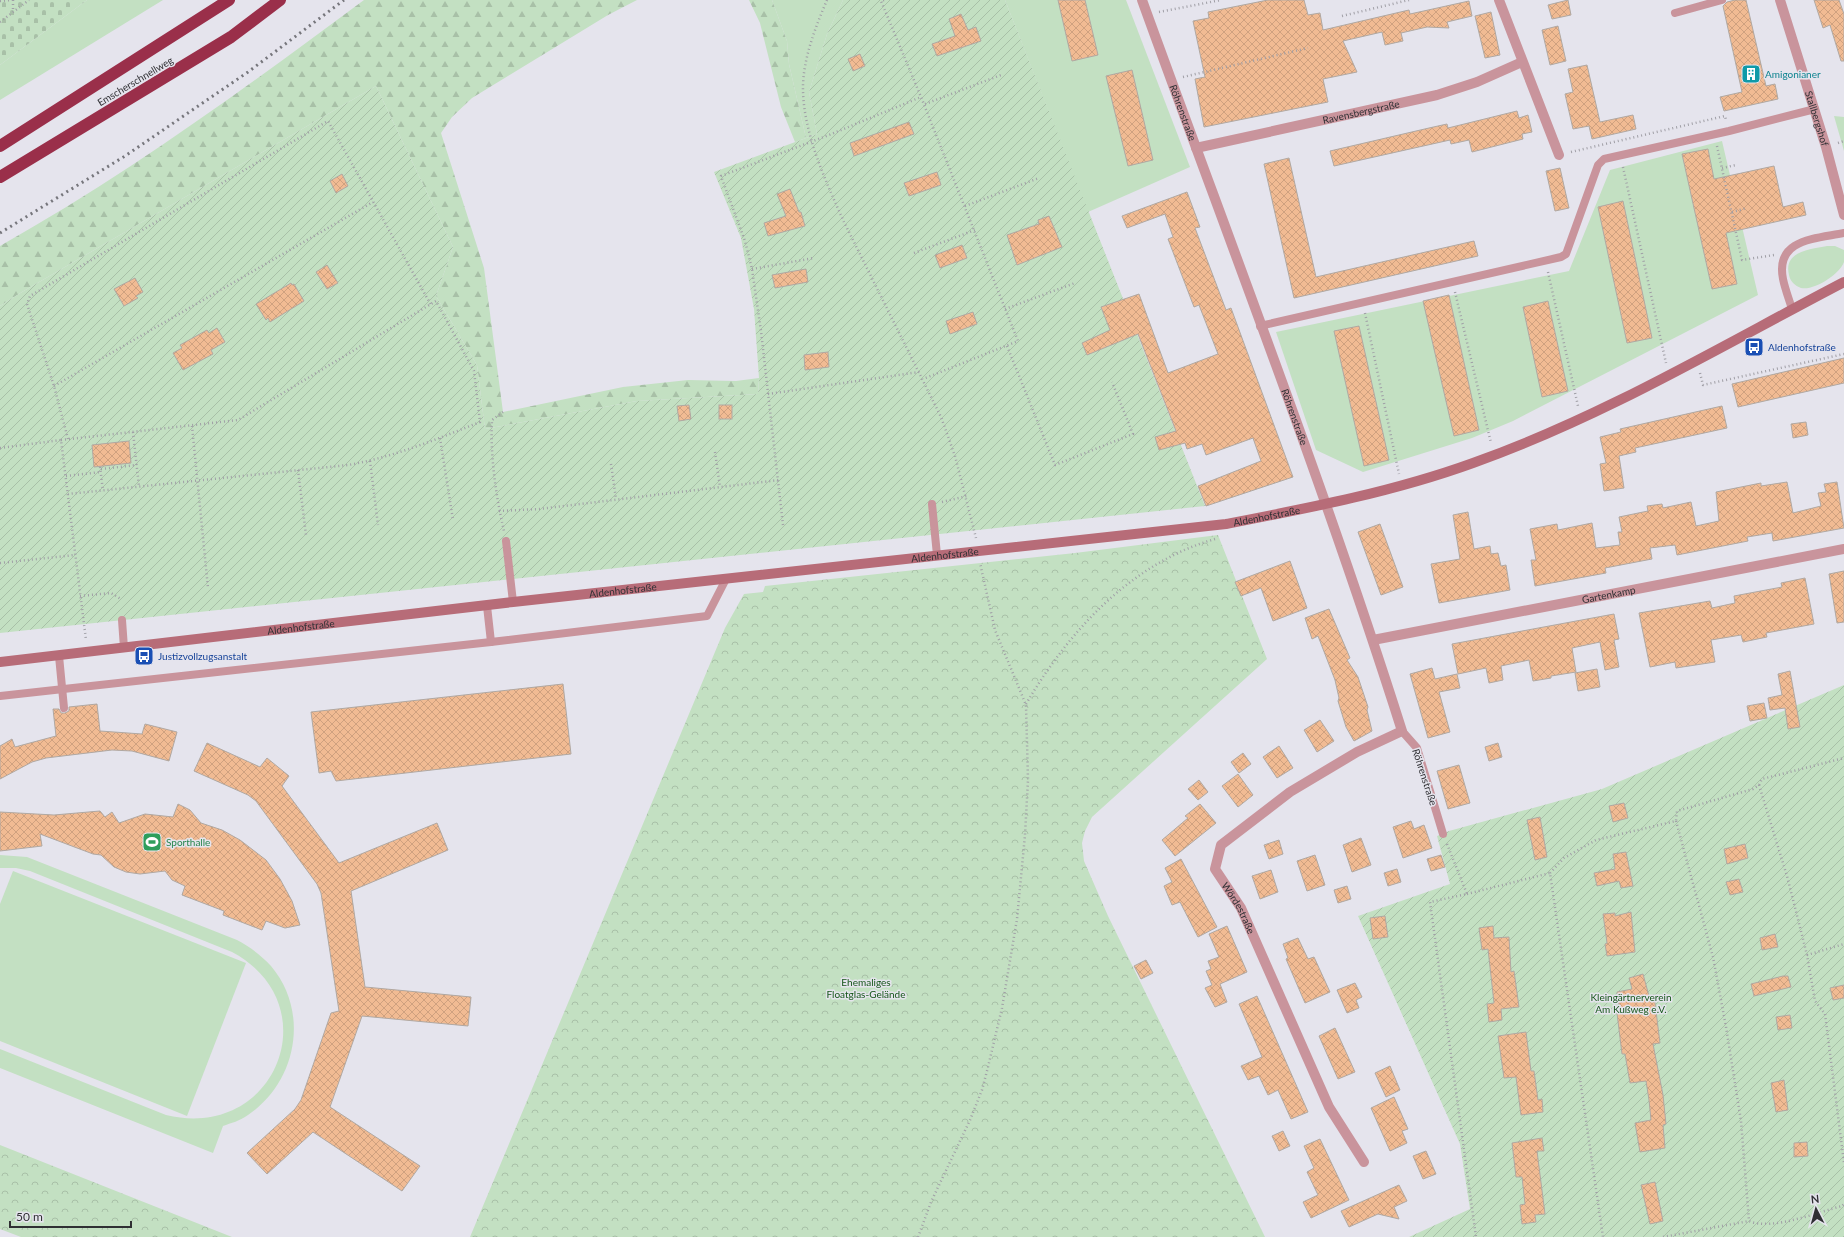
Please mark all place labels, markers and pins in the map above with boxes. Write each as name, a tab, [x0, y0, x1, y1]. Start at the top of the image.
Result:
building icon: Amigonianer	[1740, 63, 1762, 85]
place label: Amigonianer	[1765, 68, 1821, 80]
bus stop icon: Aldenhofstraße	[1743, 336, 1765, 358]
place label: Aldenhofstraße	[1768, 341, 1836, 353]
bus stop icon: Justizvollzugsanstalt	[133, 645, 155, 667]
place label: Justizvollzugsanstalt	[158, 650, 248, 662]
sports icon: Sporthalle	[141, 831, 163, 853]
place label: Sporthalle	[166, 836, 210, 848]

